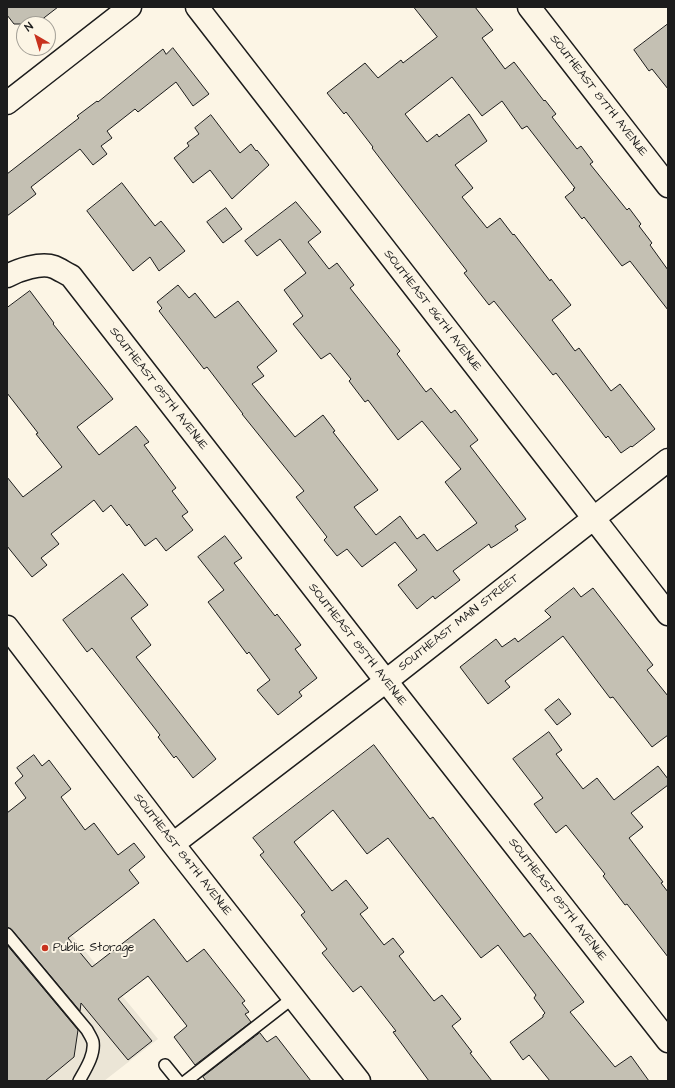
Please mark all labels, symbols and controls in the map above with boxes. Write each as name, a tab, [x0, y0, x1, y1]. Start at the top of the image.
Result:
north arrow	[16, 16, 56, 56]
text: N	[22, 19, 36, 35]
street label: SOUTHEAST 87TH AVENUE	[546, 32, 650, 160]
street label: SOUTHEAST 86TH AVENUE	[380, 247, 484, 375]
street label: SOUTHEAST 85TH AVENUE	[106, 325, 210, 453]
street label: SOUTHEAST MAIN STREET	[396, 571, 522, 675]
street label: SOUTHEAST 85TH AVENUE	[305, 581, 409, 709]
street label: SOUTHEAST 84TH AVENUE	[130, 791, 234, 919]
street label: SOUTHEAST 85TH AVENUE	[505, 836, 609, 964]
place label: Public Storage	[53, 941, 134, 955]
marker: Public Storage	[40, 943, 50, 953]

